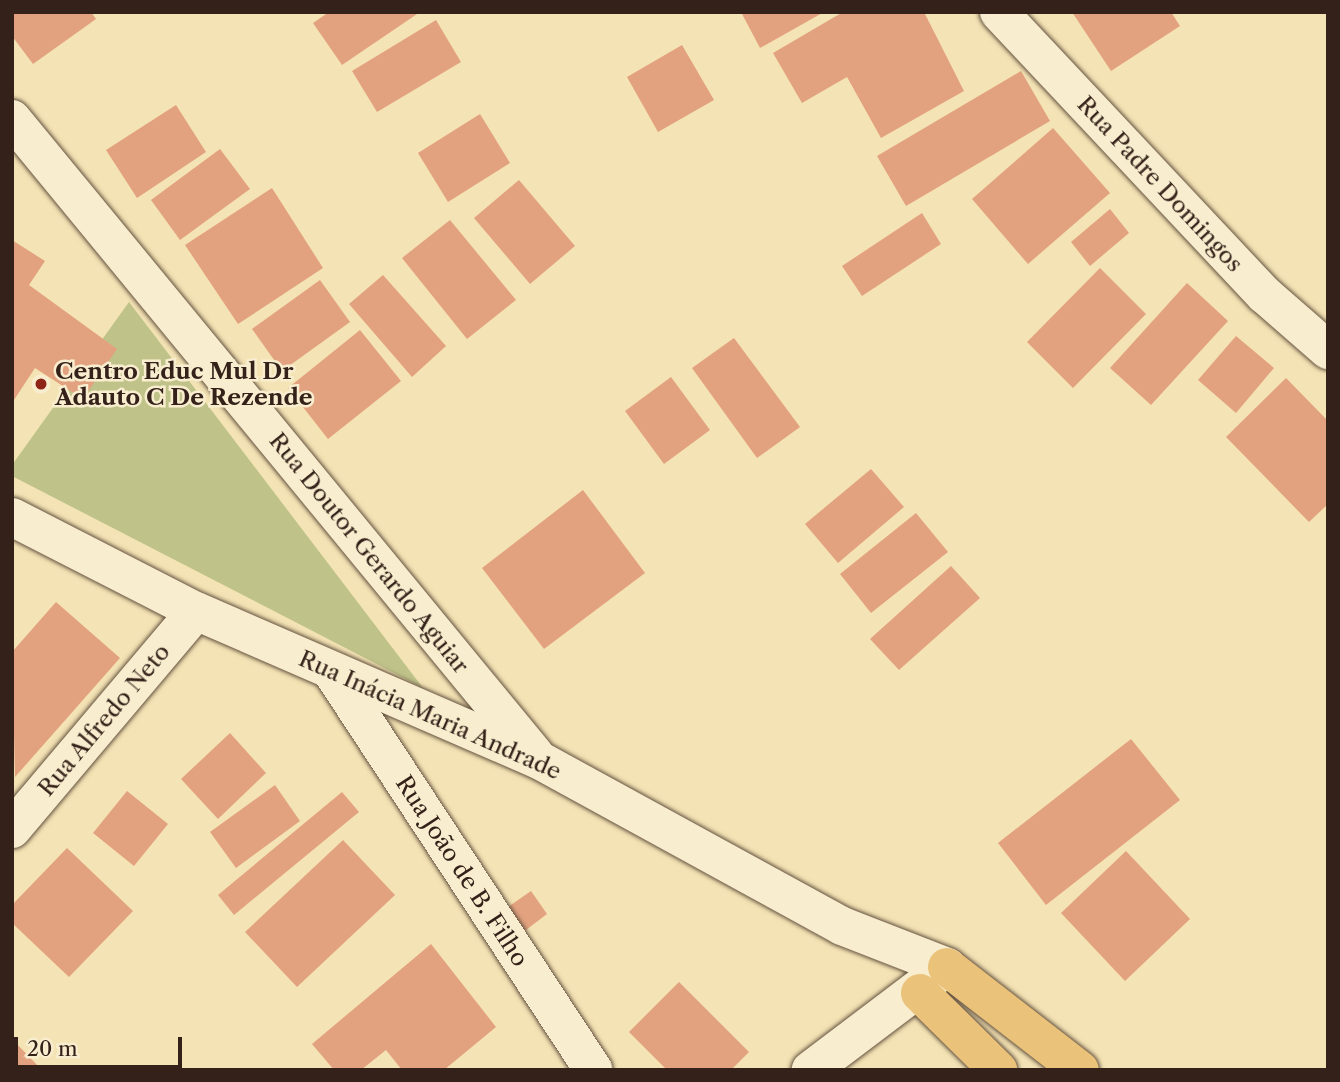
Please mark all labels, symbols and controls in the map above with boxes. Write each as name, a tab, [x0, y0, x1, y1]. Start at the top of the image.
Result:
street label: Rua Padre Domingos	[1071, 90, 1249, 278]
place label: Centro Educ Mul Dr Adauto C De Rezende	[55, 357, 313, 411]
marker: Centro Educ Mul Dr Adauto C De Rezende	[33, 376, 49, 392]
street label: Rua Doutor Gerardo Aguiar	[263, 427, 475, 679]
street label: Rua Alfredo Neto	[32, 638, 176, 802]
street label: Rua Inácia Maria Andrade	[294, 644, 566, 786]
street label: Rua João de B. Filho	[390, 770, 534, 972]
scale bar	[18, 1023, 186, 1066]
text: 20 m	[27, 1036, 78, 1061]

